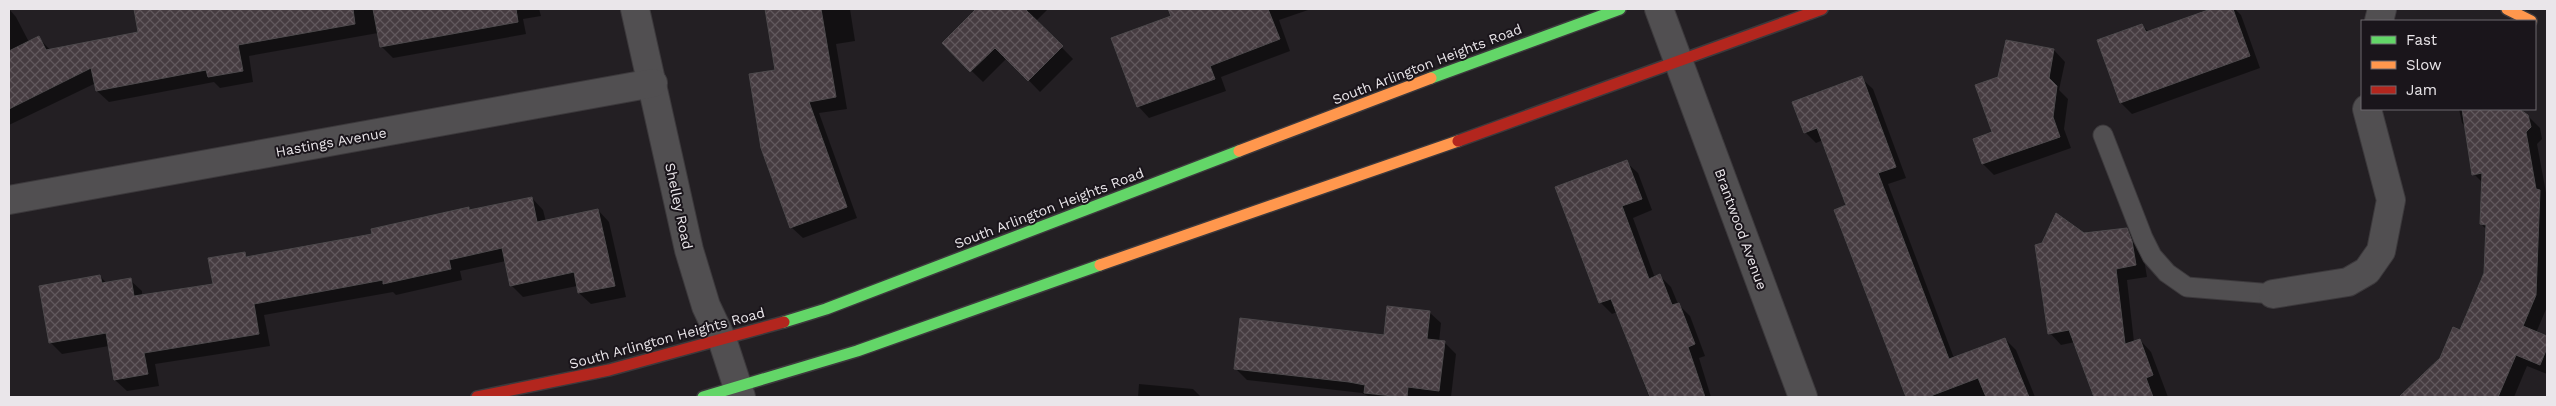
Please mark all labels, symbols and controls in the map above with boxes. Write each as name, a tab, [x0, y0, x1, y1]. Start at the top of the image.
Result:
street label: South Arlington Heights Road	[1330, 20, 1524, 108]
legend	[2361, 20, 2536, 110]
text: Fast	[2406, 31, 2438, 49]
text: Slow	[2406, 56, 2442, 74]
text: Jam	[2406, 81, 2437, 99]
street label: Hastings Avenue	[274, 124, 388, 160]
street label: Shelley Road	[662, 161, 696, 251]
street label: South Arlington Heights Road	[952, 164, 1146, 252]
street label: Brantwood Avenue	[1712, 166, 1770, 292]
street label: South Arlington Heights Road	[568, 304, 766, 372]

